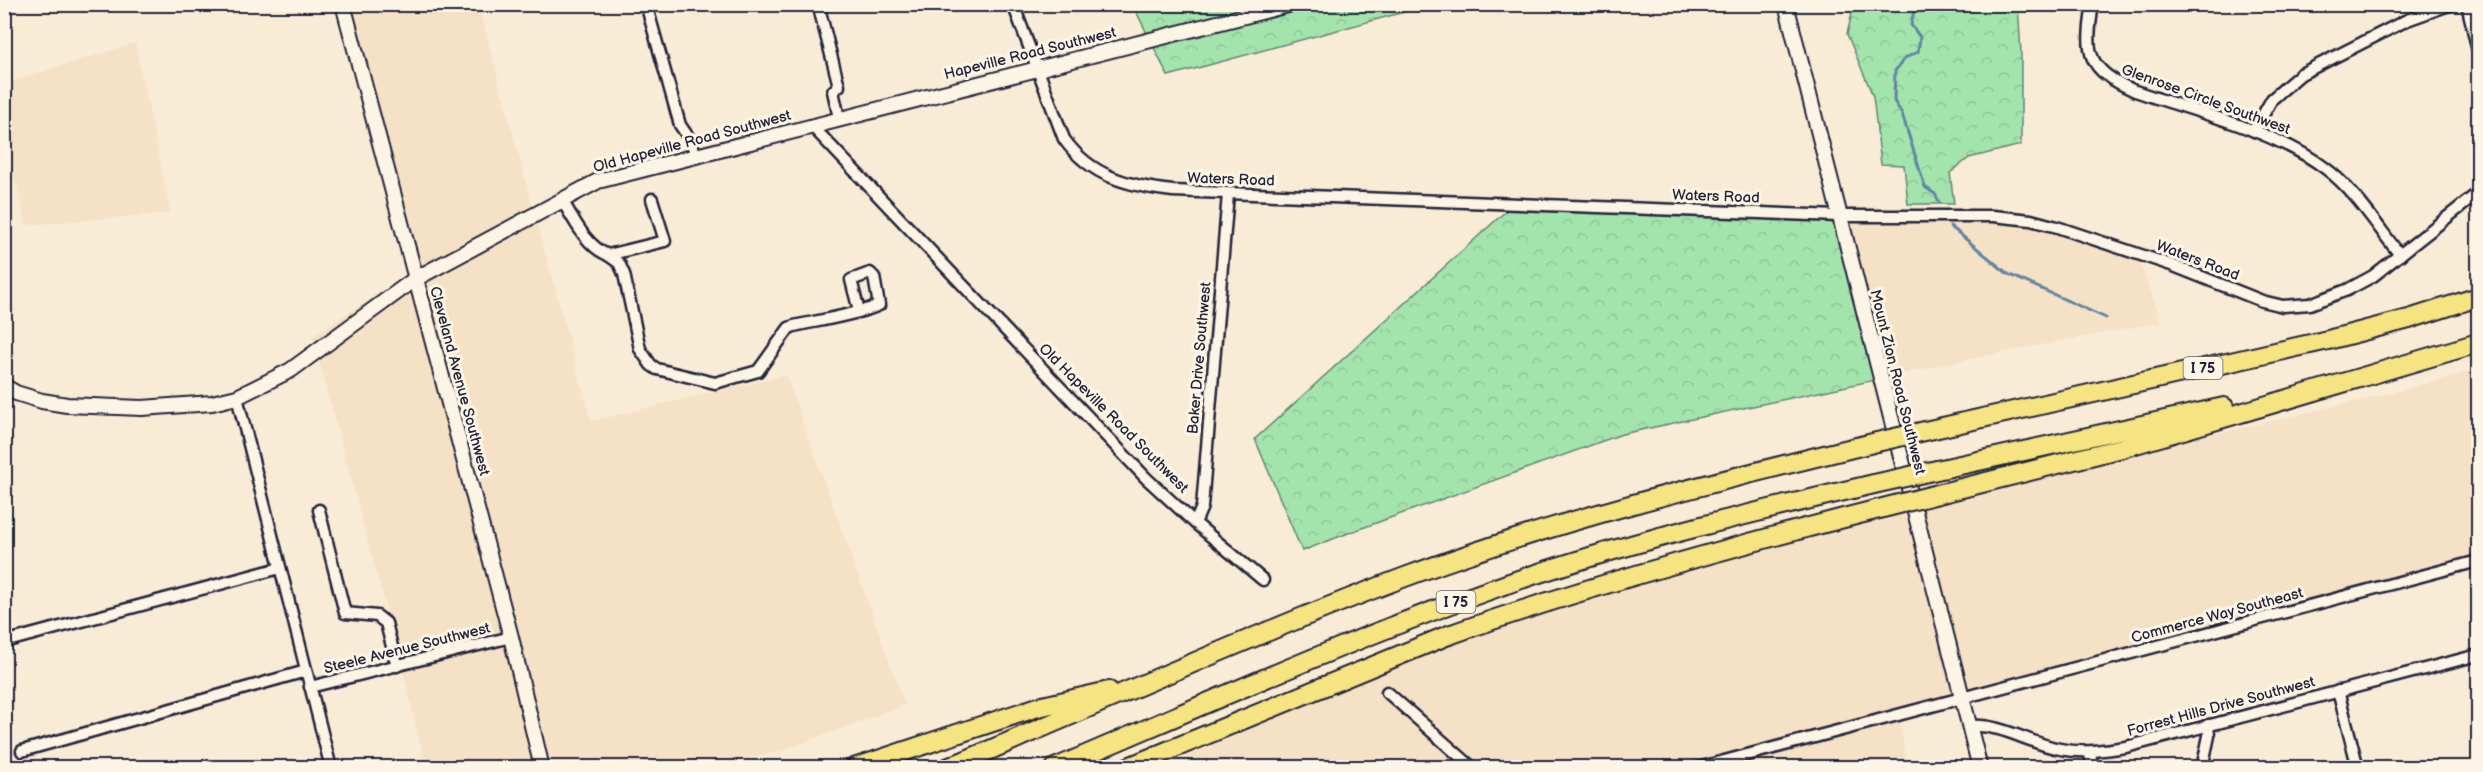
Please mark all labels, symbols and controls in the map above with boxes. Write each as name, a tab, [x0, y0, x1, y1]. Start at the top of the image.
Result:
street label: Hapeville Road Southwest	[942, 23, 1119, 84]
street label: Glenrose Circle Southwest	[2119, 60, 2293, 139]
street label: Old Hapeville Road Southwest	[591, 106, 793, 177]
street label: Waters Road	[1187, 168, 1275, 191]
street label: Waters Road	[1672, 185, 1760, 208]
street label: Waters Road	[2154, 236, 2242, 285]
street label: Baker Drive Southwest	[1183, 281, 1216, 435]
street label: Cleveland Avenue Southwest	[425, 284, 494, 478]
street label: Mount Zion Road Southwest	[1865, 288, 1930, 477]
street label: Old Hapeville Road Southwest	[1035, 340, 1193, 497]
road number: I 75	[2184, 357, 2222, 379]
street label: Commerce Way Southeast	[2129, 583, 2306, 648]
road number: I 75	[1436, 591, 1476, 613]
street label: Steele Avenue Southwest	[322, 619, 493, 678]
street label: Forrest Hills Drive Southwest	[2125, 672, 2317, 741]

